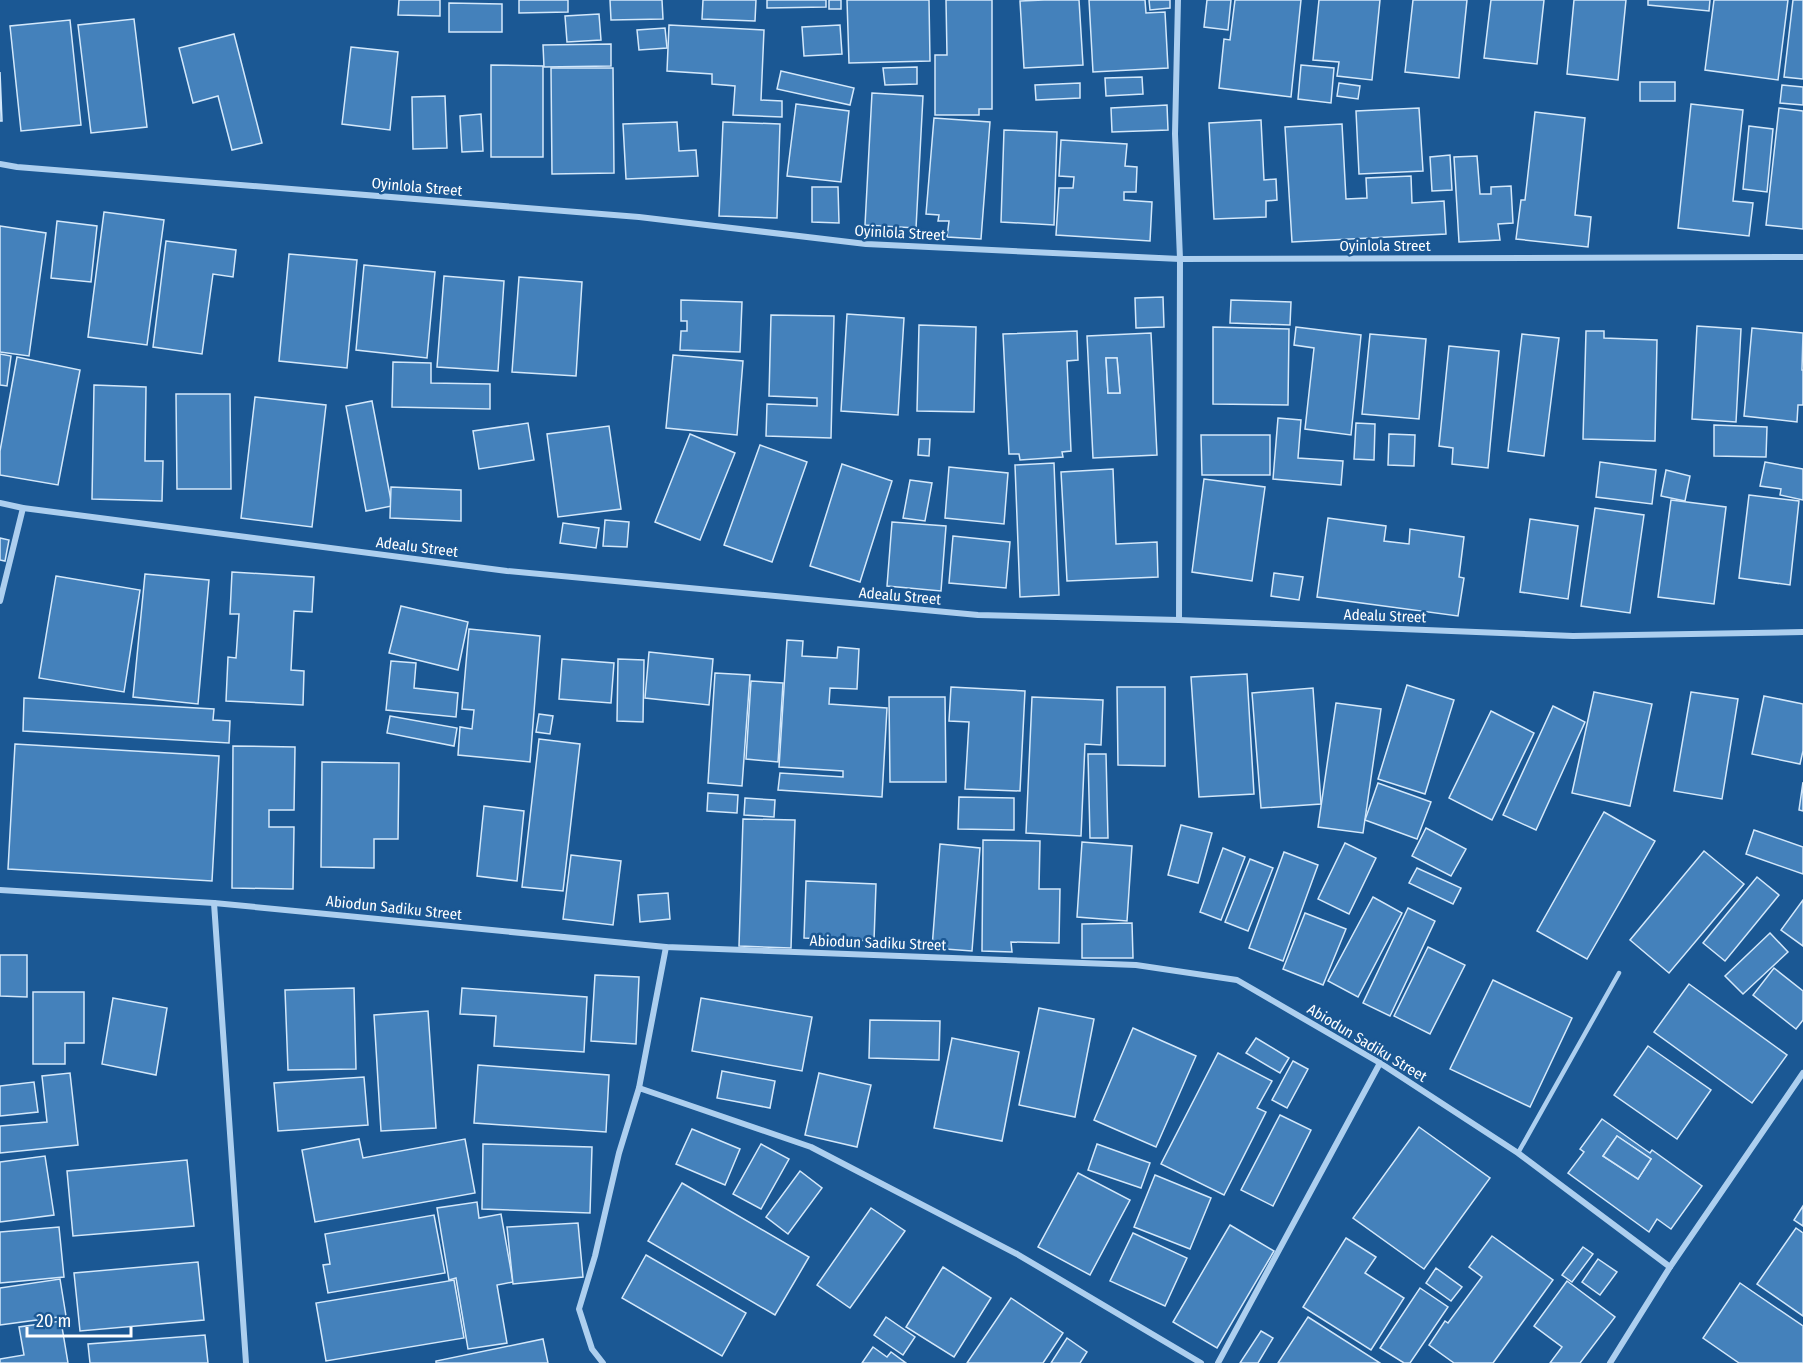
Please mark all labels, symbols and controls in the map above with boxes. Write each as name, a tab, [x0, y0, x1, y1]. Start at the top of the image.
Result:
street label: Oyinlola Street	[371, 174, 463, 200]
street label: Oyinlola Street	[854, 222, 946, 244]
street label: Oyinlola Street	[1339, 237, 1431, 255]
street label: Adealu Street	[375, 533, 459, 561]
street label: Adealu Street	[858, 583, 942, 609]
street label: Adealu Street	[1343, 606, 1427, 626]
street label: Abiodun Sadiku Street	[325, 892, 463, 924]
street label: Abiodun Sadiku Street	[809, 932, 947, 954]
street label: Abiodun Sadiku Street	[1304, 1000, 1430, 1086]
scale bar	[27, 1300, 130, 1338]
text: 20 m	[36, 1310, 71, 1332]

